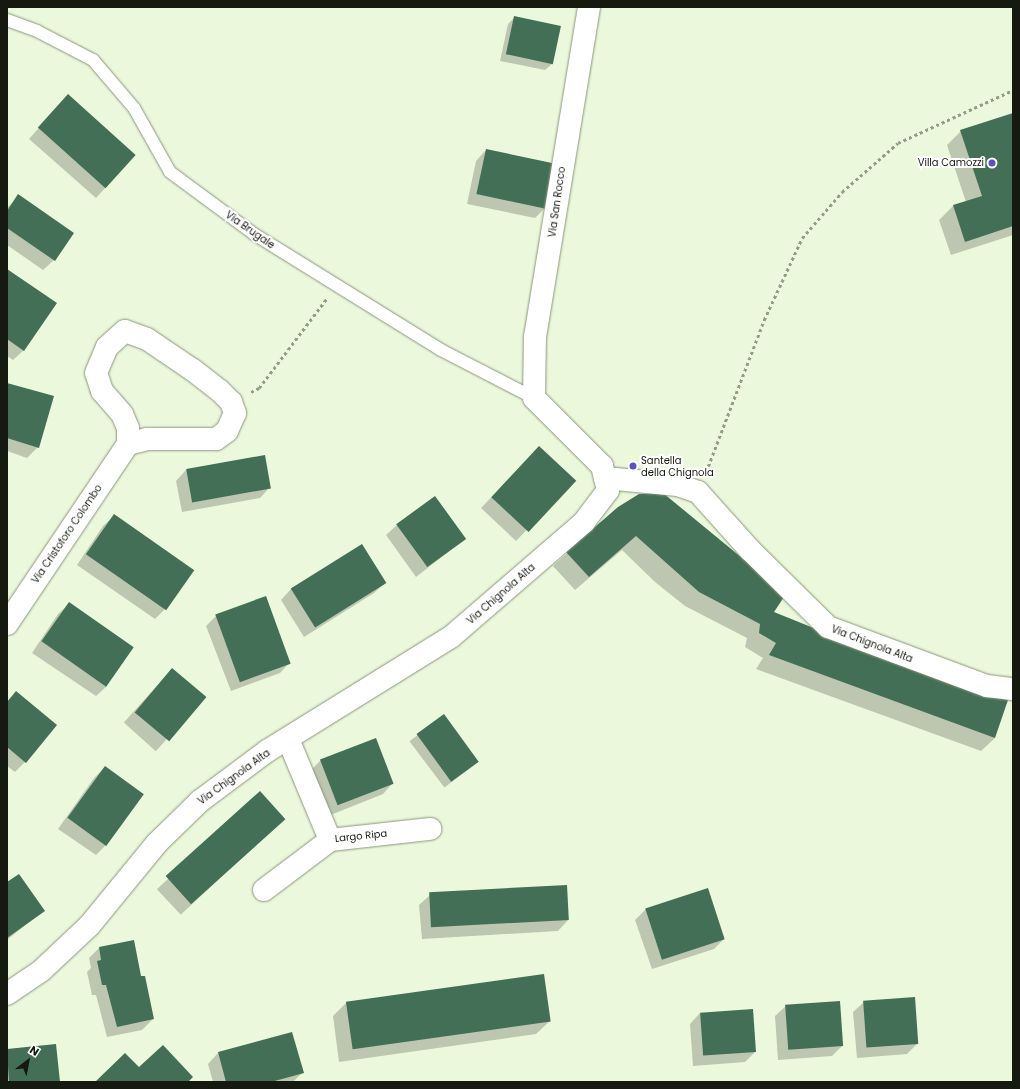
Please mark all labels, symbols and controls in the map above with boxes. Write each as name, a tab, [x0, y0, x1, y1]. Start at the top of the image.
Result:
place label: Villa Camozzi	[918, 157, 984, 169]
marker: Villa Camozzi	[987, 158, 997, 168]
street label: Via San Rocco	[546, 166, 568, 238]
street label: Via Brugale	[223, 209, 277, 251]
place label: Santella della Chignola	[641, 454, 714, 478]
marker: Santella della Chignola	[628, 461, 638, 471]
street label: Via Cristoforo Colombo	[29, 482, 105, 586]
street label: Via Chignola Alta	[465, 561, 537, 627]
street label: Via Chignola Alta	[830, 623, 914, 665]
street label: Via Chignola Alta	[196, 747, 272, 807]
street label: Largo Ripa	[334, 827, 388, 845]
north arrow	[8, 1041, 48, 1081]
text: N	[27, 1042, 42, 1060]

